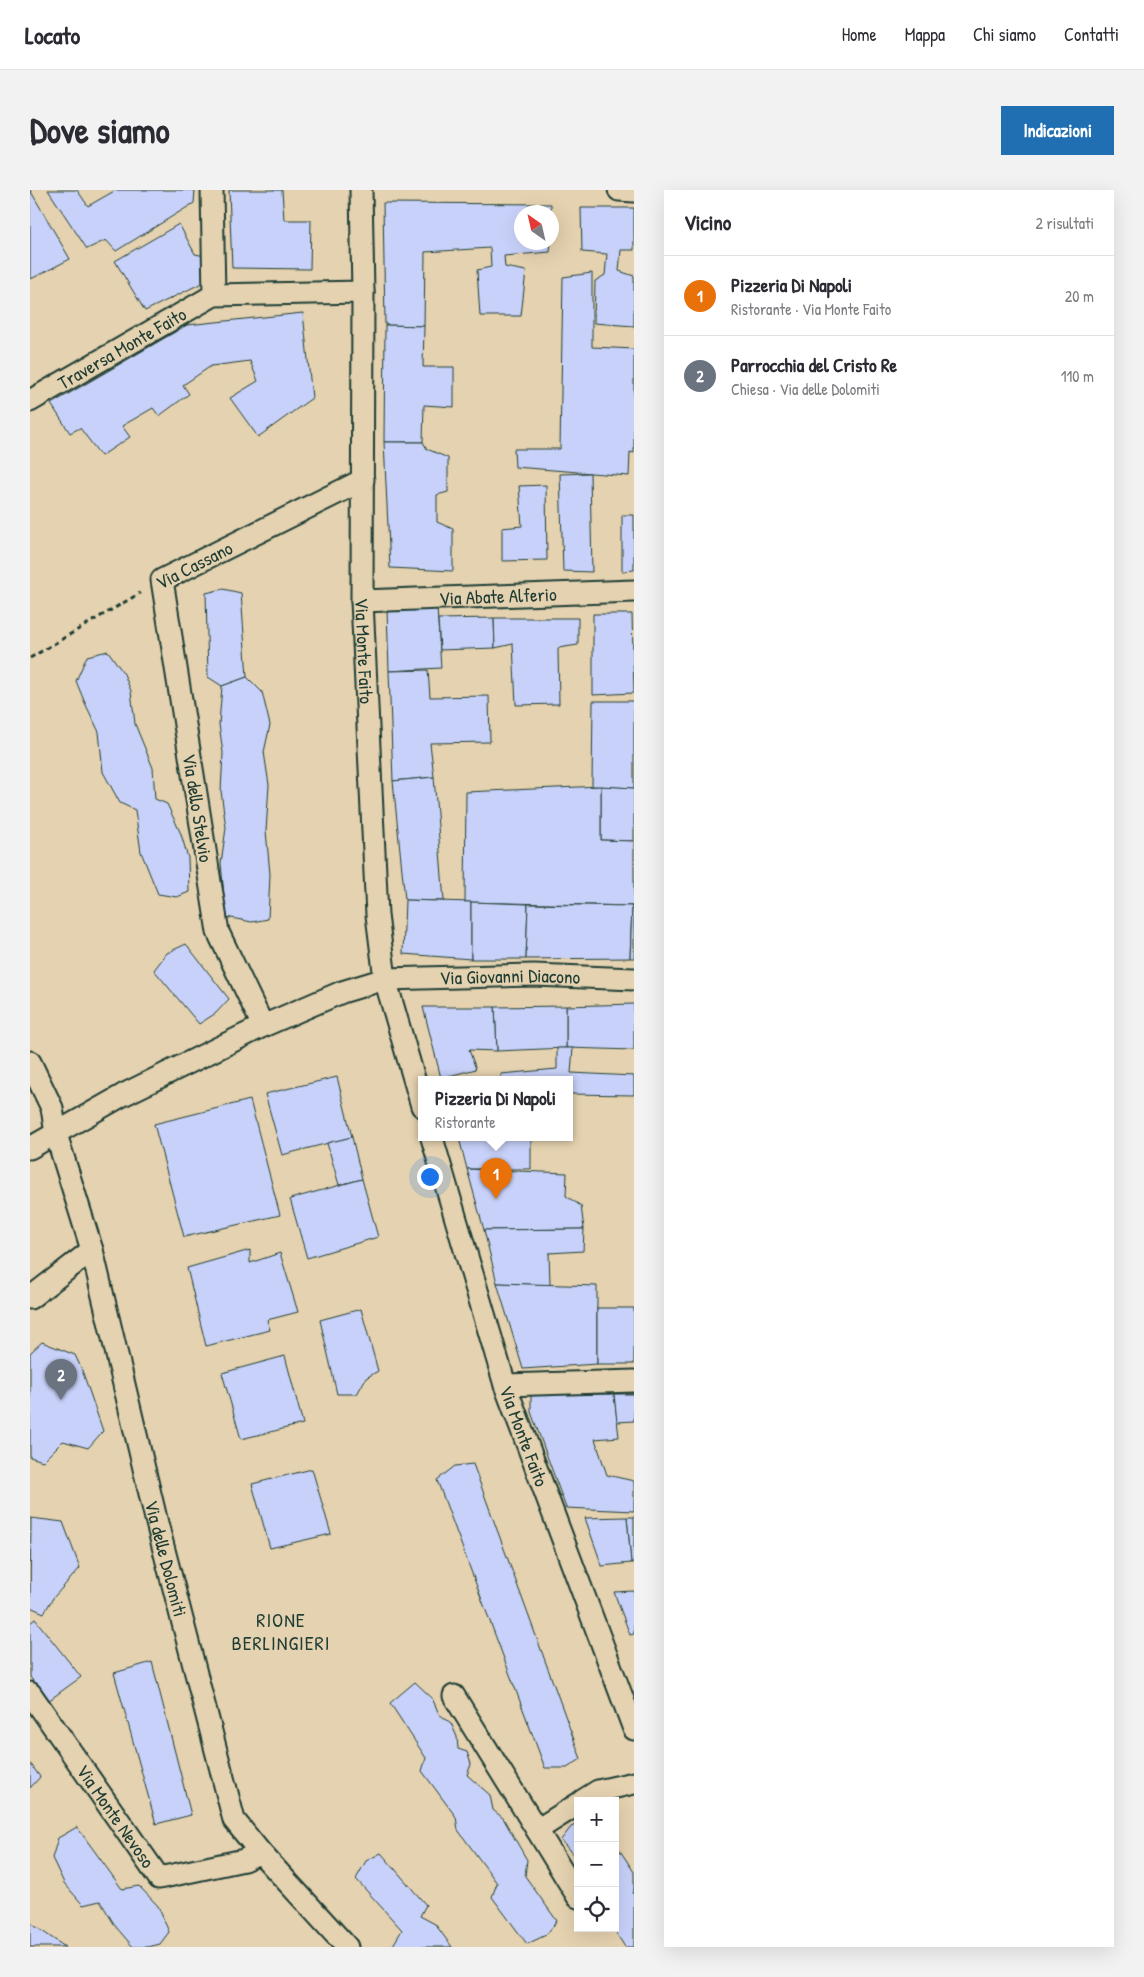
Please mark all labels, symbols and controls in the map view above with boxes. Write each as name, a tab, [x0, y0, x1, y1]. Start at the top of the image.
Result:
text: Locato	[25, 19, 80, 51]
text: Home	[842, 22, 877, 47]
text: Mappa	[905, 22, 945, 47]
text: Chi siamo	[973, 22, 1036, 47]
text: Contatti	[1064, 22, 1119, 47]
button: Indicazioni	[1001, 106, 1114, 155]
text: Dove siamo	[30, 107, 170, 154]
north arrow	[514, 205, 559, 250]
text: Vicino	[684, 208, 731, 237]
text: 2 risultati	[1035, 212, 1094, 234]
text: Pizzeria Di Napoli	[731, 272, 852, 298]
text: 1	[697, 285, 703, 307]
text: 20 m	[1065, 285, 1094, 307]
text: Ristorante · Via Monte Faito	[731, 298, 891, 320]
street label: Traversa Monte Faito	[53, 301, 191, 395]
text: Parrocchia del Cristo Re	[731, 352, 897, 378]
text: 2	[696, 365, 704, 387]
text: 110 m	[1061, 365, 1094, 387]
text: Chiesa · Via delle Dolomiti	[731, 378, 880, 400]
street label: Via Cassano	[151, 534, 237, 595]
street label: Via Abate Alferio	[439, 581, 558, 611]
street label: Via Monte Faito	[349, 597, 380, 705]
street label: Via dello Stelvio	[177, 752, 219, 864]
street label: Via Giovanni Diacono	[439, 962, 581, 991]
popup	[418, 1076, 573, 1141]
text: Pizzeria Di Napoli	[435, 1085, 556, 1111]
text: Ristorante	[435, 1111, 496, 1133]
pin: 1	[480, 1158, 512, 1199]
your location	[417, 1164, 443, 1190]
pin: 2	[45, 1359, 77, 1400]
street label: Via Monte Faito	[493, 1382, 555, 1490]
street label: Via delle Dolomiti	[139, 1498, 194, 1619]
district label: RIONE BERLINGIERI	[232, 1606, 330, 1656]
street label: Via Monte Nevoso	[71, 1759, 161, 1873]
map controls	[574, 1797, 619, 1932]
button: +	[574, 1797, 619, 1842]
button: −	[574, 1842, 619, 1887]
button: locate	[574, 1887, 619, 1932]

